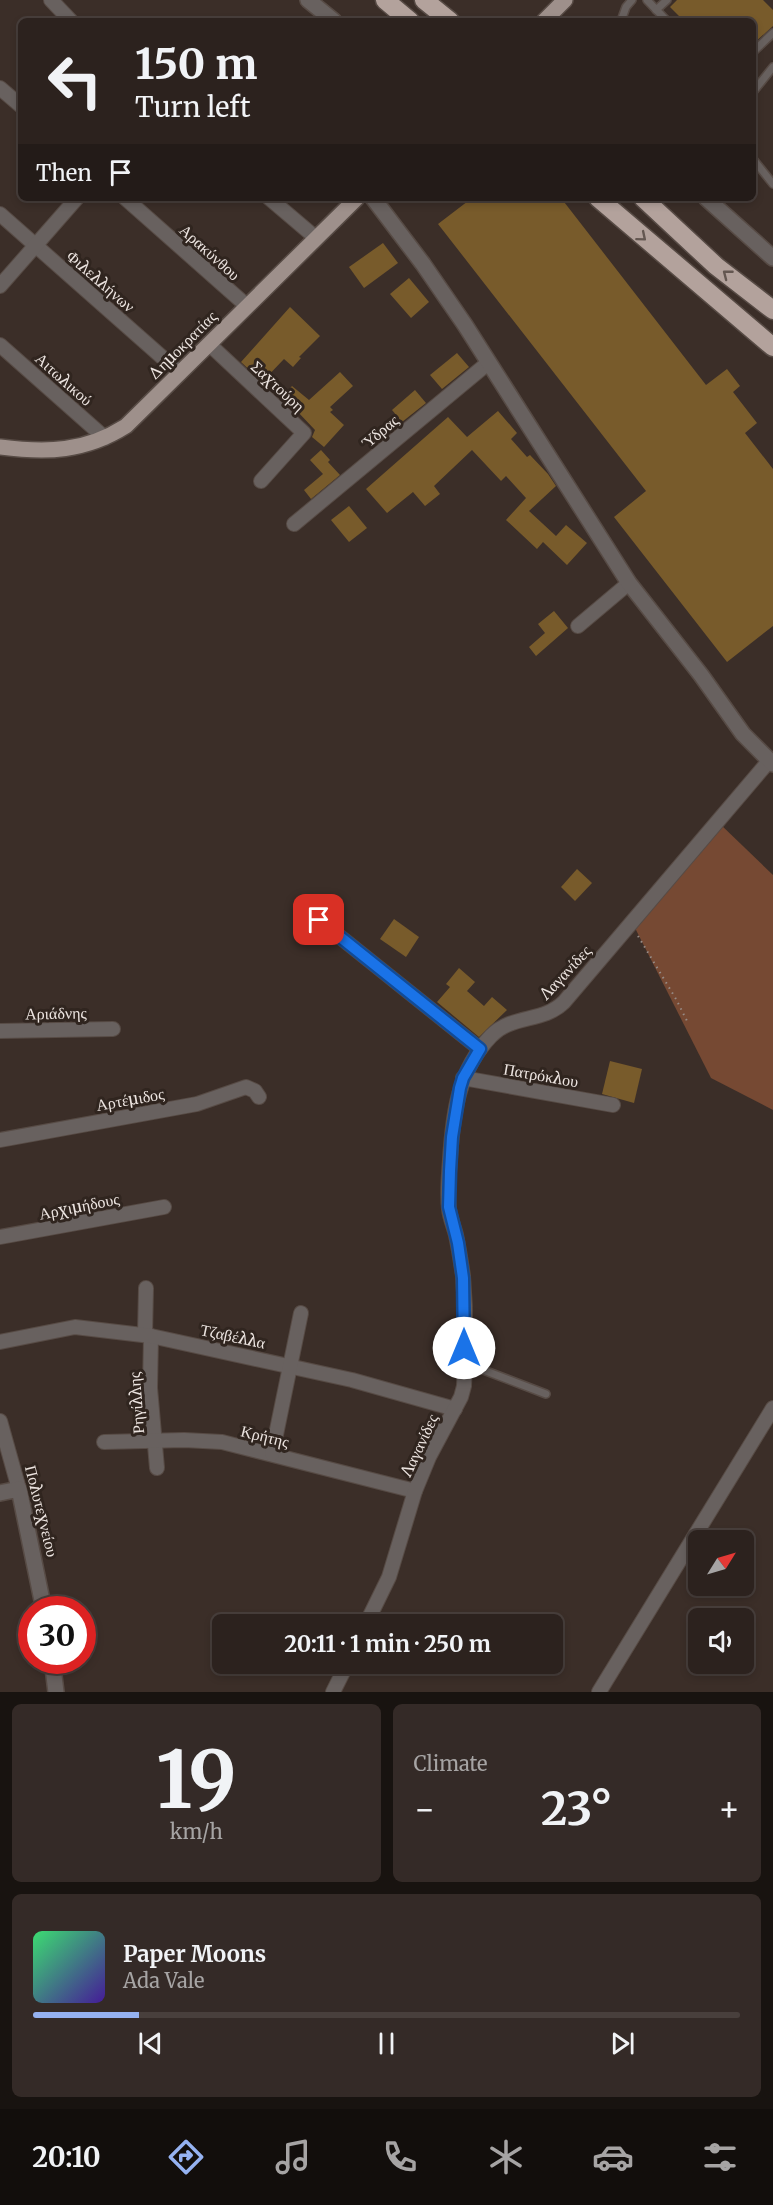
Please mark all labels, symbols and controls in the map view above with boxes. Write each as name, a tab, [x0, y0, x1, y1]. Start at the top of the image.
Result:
text: 150 m	[135, 38, 257, 90]
icon: left	[36, 42, 114, 120]
text: Turn left	[135, 90, 250, 124]
icon: arrive	[104, 156, 137, 189]
text: Then	[36, 159, 92, 187]
street label: Αρακύνθου	[176, 220, 245, 284]
one-way arrow	[635, 229, 646, 240]
street label: Φιλελλήνων	[63, 246, 139, 316]
one-way arrow	[723, 270, 734, 281]
street label: Δημοκρατίας	[143, 306, 221, 384]
street label: Αιτωλικού	[31, 348, 97, 410]
street label: Σαχτούρη	[247, 356, 309, 416]
street label: Ύδρας	[357, 409, 403, 453]
pin	[293, 894, 344, 945]
icon: arrive	[302, 903, 335, 936]
street label: Λαγανίδες	[534, 940, 595, 1004]
street label: Αριάδνης	[25, 1002, 88, 1024]
street label: Πατρόκλου	[502, 1059, 580, 1091]
street label: Αρτέμιδος	[94, 1083, 166, 1115]
street label: Αρχιμήδους	[37, 1188, 122, 1224]
position arrow	[432, 1316, 496, 1380]
street label: Τζαβέλλα	[199, 1319, 268, 1353]
street label: Ρηγίλλης	[124, 1371, 148, 1435]
street label: Λαγανίδες	[395, 1410, 442, 1480]
street label: Κρήτης	[239, 1420, 292, 1452]
street label: Πολυτεχνείου	[21, 1463, 63, 1559]
north arrow	[688, 1530, 754, 1596]
map controls	[688, 1530, 754, 1674]
speed limit sign: 30	[18, 1596, 96, 1674]
button: sound	[688, 1608, 754, 1674]
text: 20:11 · 1 min · 250 m	[284, 1630, 491, 1658]
text: 19	[156, 1731, 237, 1829]
text: Climate	[414, 1751, 488, 1776]
text: 23°	[541, 1781, 612, 1837]
text: −	[414, 1789, 436, 1830]
text: +	[718, 1789, 740, 1830]
text: km/h	[170, 1819, 223, 1844]
text: Paper Moons	[123, 1940, 266, 1968]
text: Ada Vale	[123, 1968, 204, 1993]
icon: previous	[134, 2027, 167, 2060]
icon: pause	[370, 2027, 403, 2060]
icon: next	[606, 2027, 639, 2060]
icon: directions	[165, 2136, 207, 2178]
icon: music	[272, 2136, 314, 2178]
icon: phone	[379, 2136, 421, 2178]
icon: climate	[485, 2136, 527, 2178]
icon: car	[592, 2136, 634, 2178]
icon: filters	[699, 2136, 741, 2178]
text: 20:10	[32, 2140, 101, 2174]

